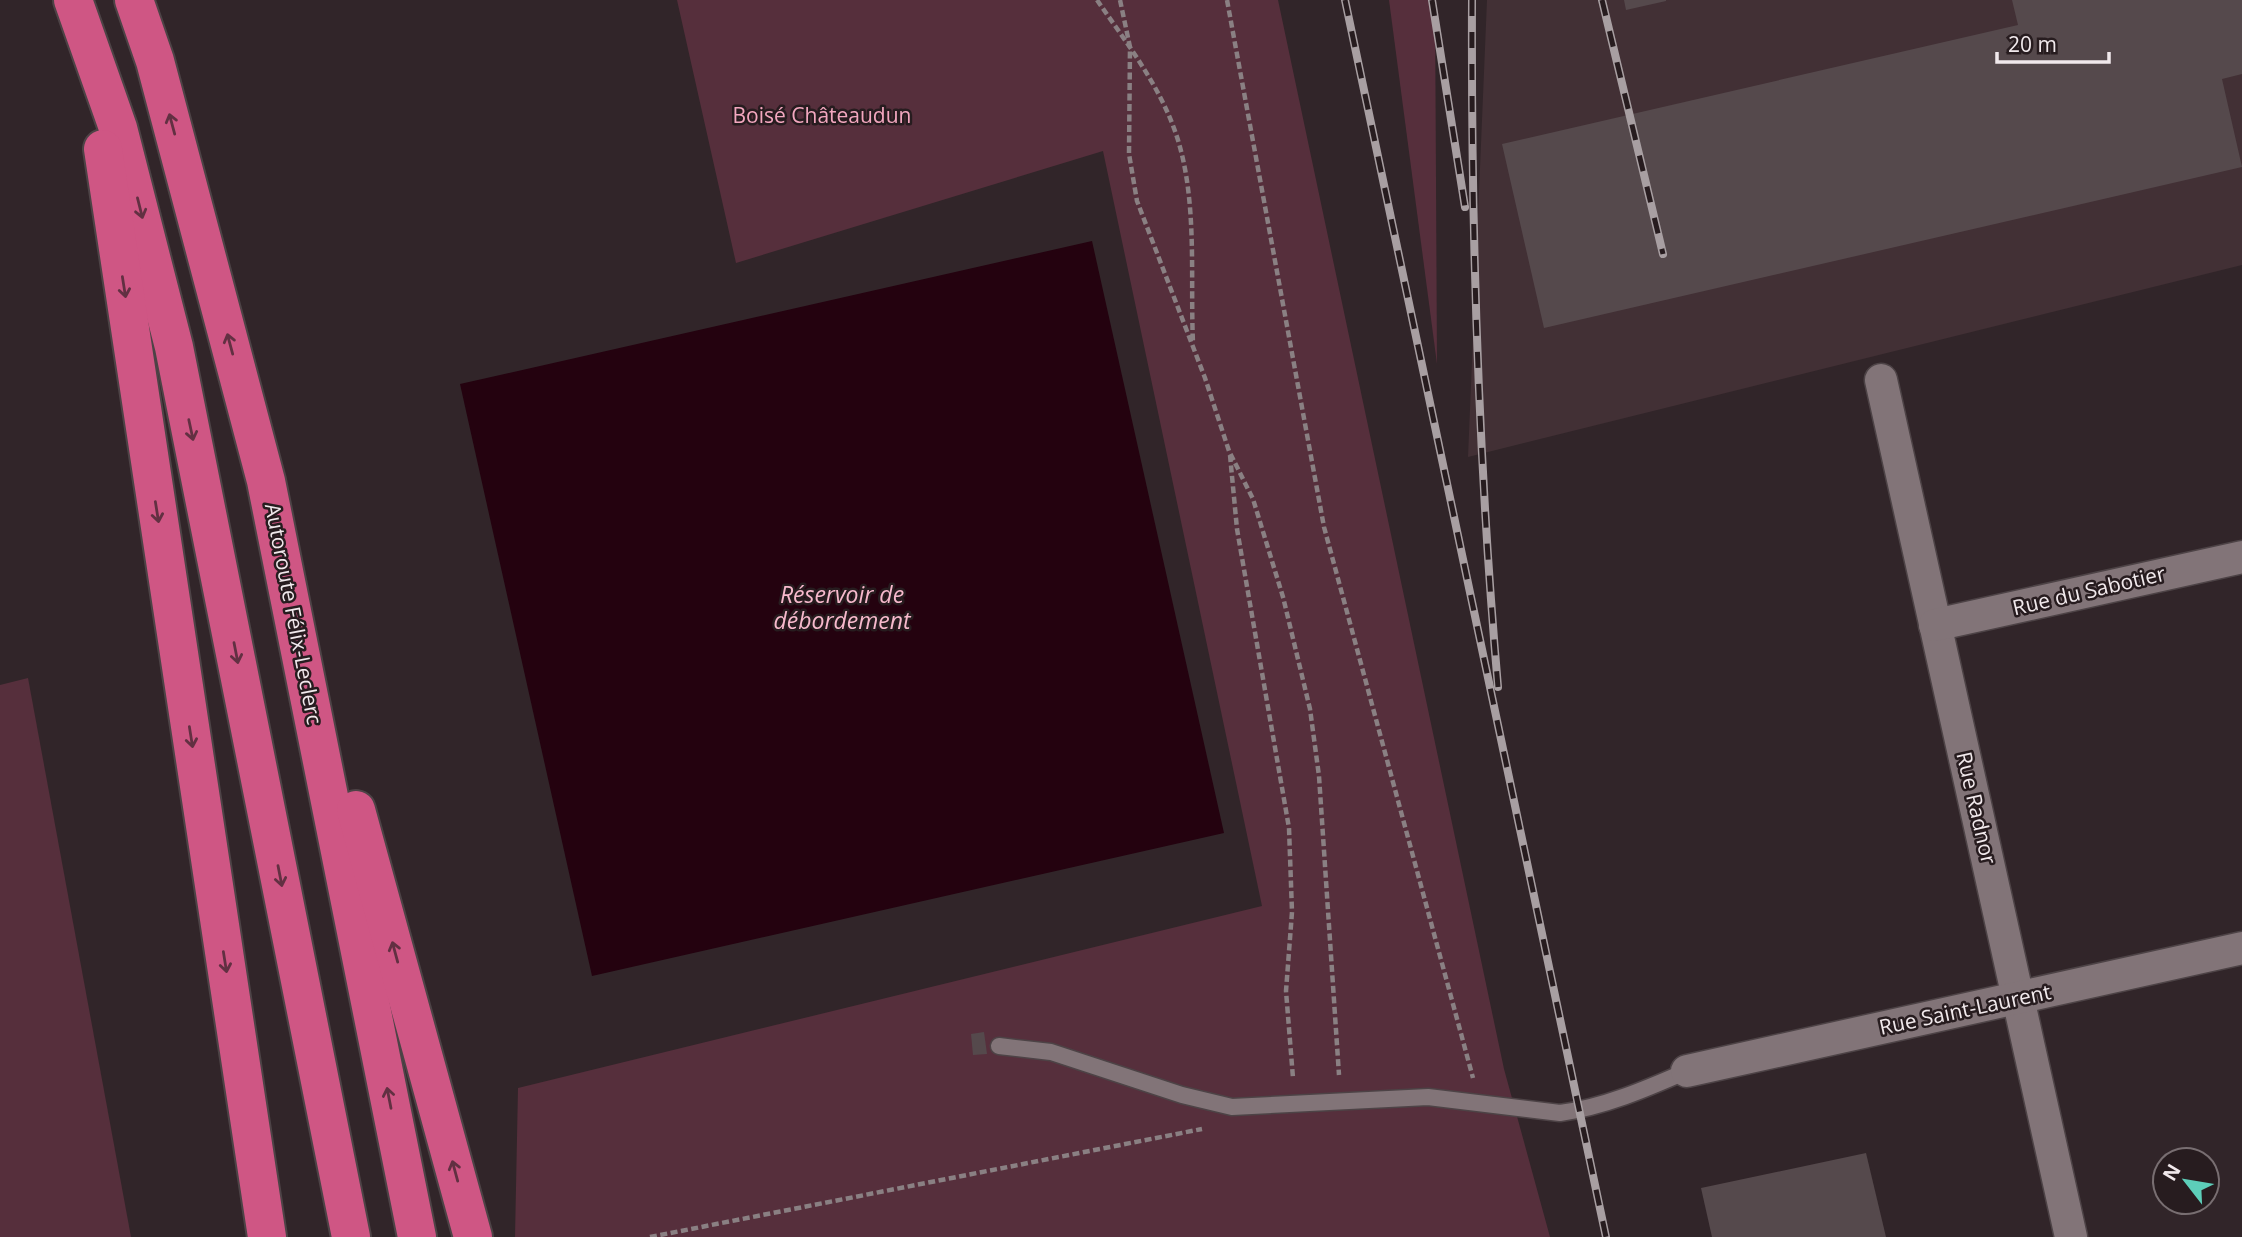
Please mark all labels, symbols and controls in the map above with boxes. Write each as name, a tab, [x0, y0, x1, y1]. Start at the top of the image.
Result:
scale bar	[1997, 21, 2109, 65]
text: 20 m	[2008, 30, 2057, 58]
park label: Boisé Châteaudun	[733, 101, 911, 129]
one-way arrow	[165, 113, 178, 136]
one-way arrow	[134, 197, 147, 219]
one-way arrow	[117, 276, 130, 298]
one-way arrow	[223, 333, 236, 356]
one-way arrow	[185, 418, 199, 441]
one-way arrow	[151, 501, 164, 523]
street label: Autoroute Félix-Leclerc	[259, 501, 329, 727]
street label: Rue du Sabotier	[2010, 559, 2168, 621]
water label: Réservoir de débordement	[773, 578, 912, 636]
one-way arrow	[230, 641, 243, 664]
one-way arrow	[185, 725, 198, 748]
street label: Rue Radnor	[1950, 749, 2004, 867]
one-way arrow	[274, 864, 288, 887]
one-way arrow	[388, 941, 401, 964]
one-way arrow	[219, 950, 232, 973]
street label: Rue Saint-Laurent	[1876, 977, 2053, 1041]
one-way arrow	[382, 1087, 396, 1110]
north arrow	[2151, 1146, 2221, 1216]
text: N	[2156, 1159, 2187, 1186]
one-way arrow	[448, 1160, 461, 1183]

